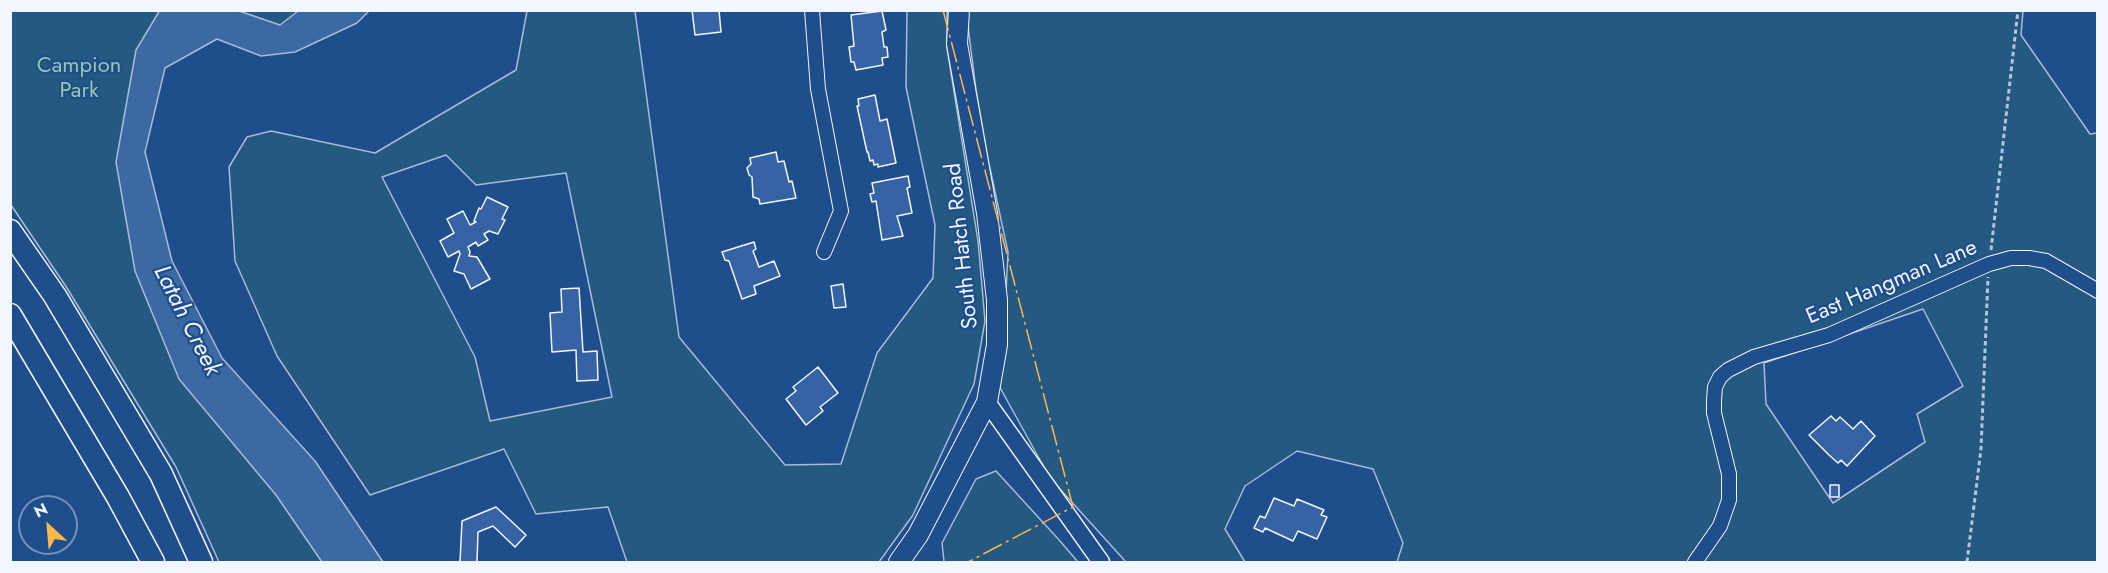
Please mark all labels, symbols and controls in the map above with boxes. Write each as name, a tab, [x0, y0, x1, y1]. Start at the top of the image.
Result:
park label: Campion Park	[37, 54, 121, 106]
street label: South Hatch Road	[941, 162, 985, 330]
street label: East Hangman Lane	[1803, 235, 1981, 331]
water label: Latah Creek	[146, 261, 226, 381]
north arrow	[18, 495, 78, 555]
text: N	[30, 497, 52, 523]

